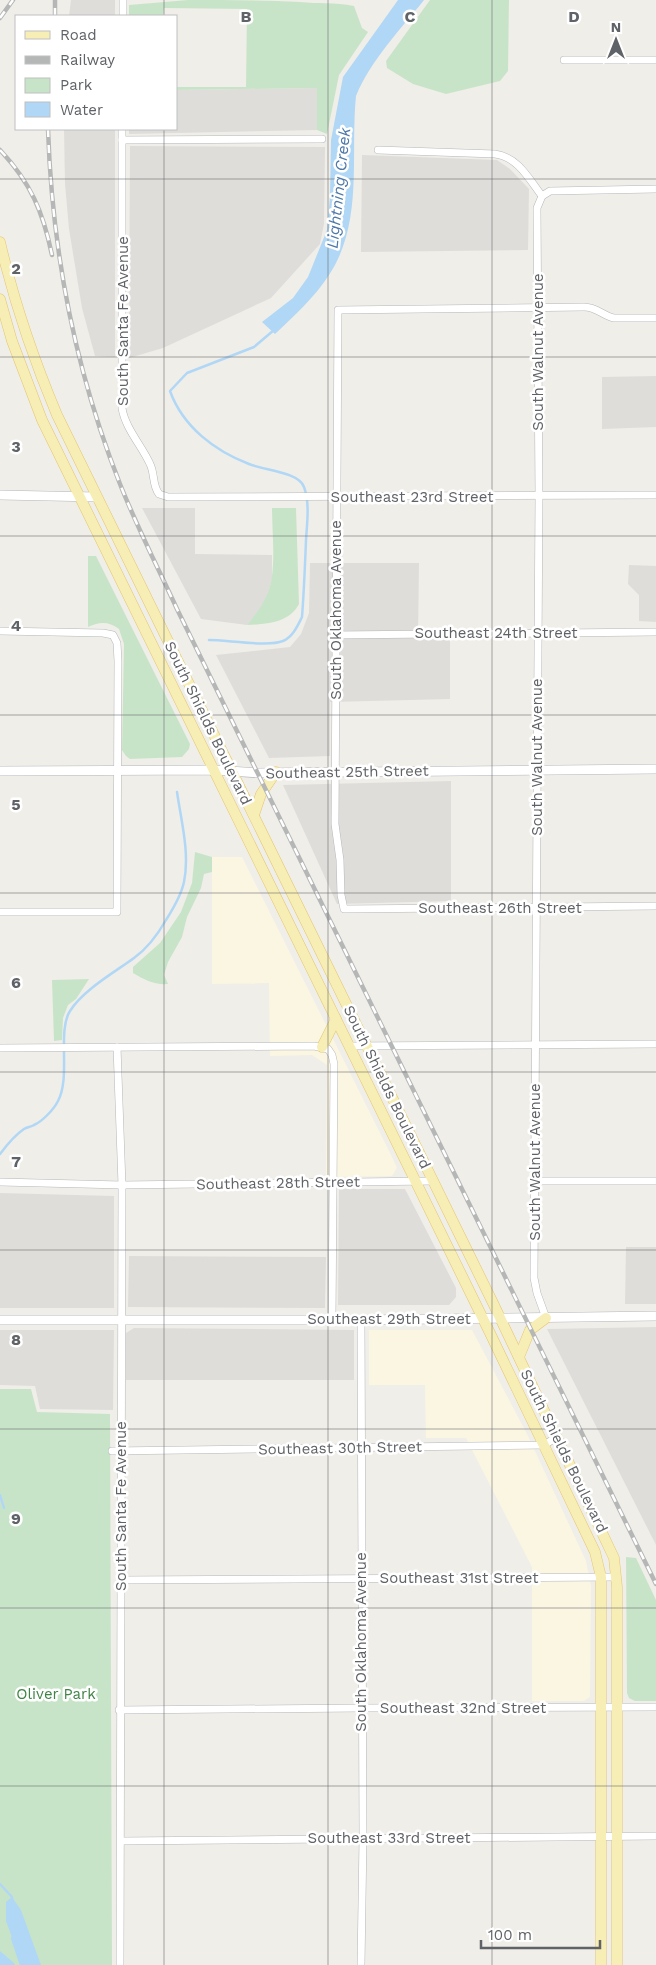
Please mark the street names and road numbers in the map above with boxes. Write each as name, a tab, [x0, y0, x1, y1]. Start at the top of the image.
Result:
street label: South Santa Fe Avenue	[114, 236, 132, 406]
street label: South Walnut Avenue	[529, 273, 547, 431]
street label: Southeast 23rd Street	[331, 488, 494, 506]
street label: South Oklahoma Avenue	[327, 520, 345, 700]
street label: Southeast 24th Street	[414, 624, 578, 642]
street label: South Shields Boulevard	[161, 638, 255, 808]
street label: South Walnut Avenue	[528, 678, 546, 836]
street label: Southeast 25th Street	[265, 762, 429, 782]
street label: Southeast 26th Street	[418, 899, 583, 917]
street label: South Shields Boulevard	[340, 1002, 434, 1172]
street label: South Walnut Avenue	[526, 1083, 544, 1241]
street label: Southeast 28th Street	[196, 1173, 361, 1193]
street label: Southeast 29th Street	[307, 1310, 472, 1328]
street label: South Shields Boulevard	[517, 1366, 611, 1536]
street label: South Santa Fe Avenue	[112, 1421, 130, 1591]
street label: Southeast 30th Street	[258, 1438, 423, 1458]
street label: South Oklahoma Avenue	[352, 1552, 370, 1732]
street label: Southeast 31st Street	[380, 1569, 539, 1587]
street label: Southeast 32nd Street	[380, 1699, 547, 1717]
street label: Southeast 33rd Street	[308, 1829, 471, 1847]

